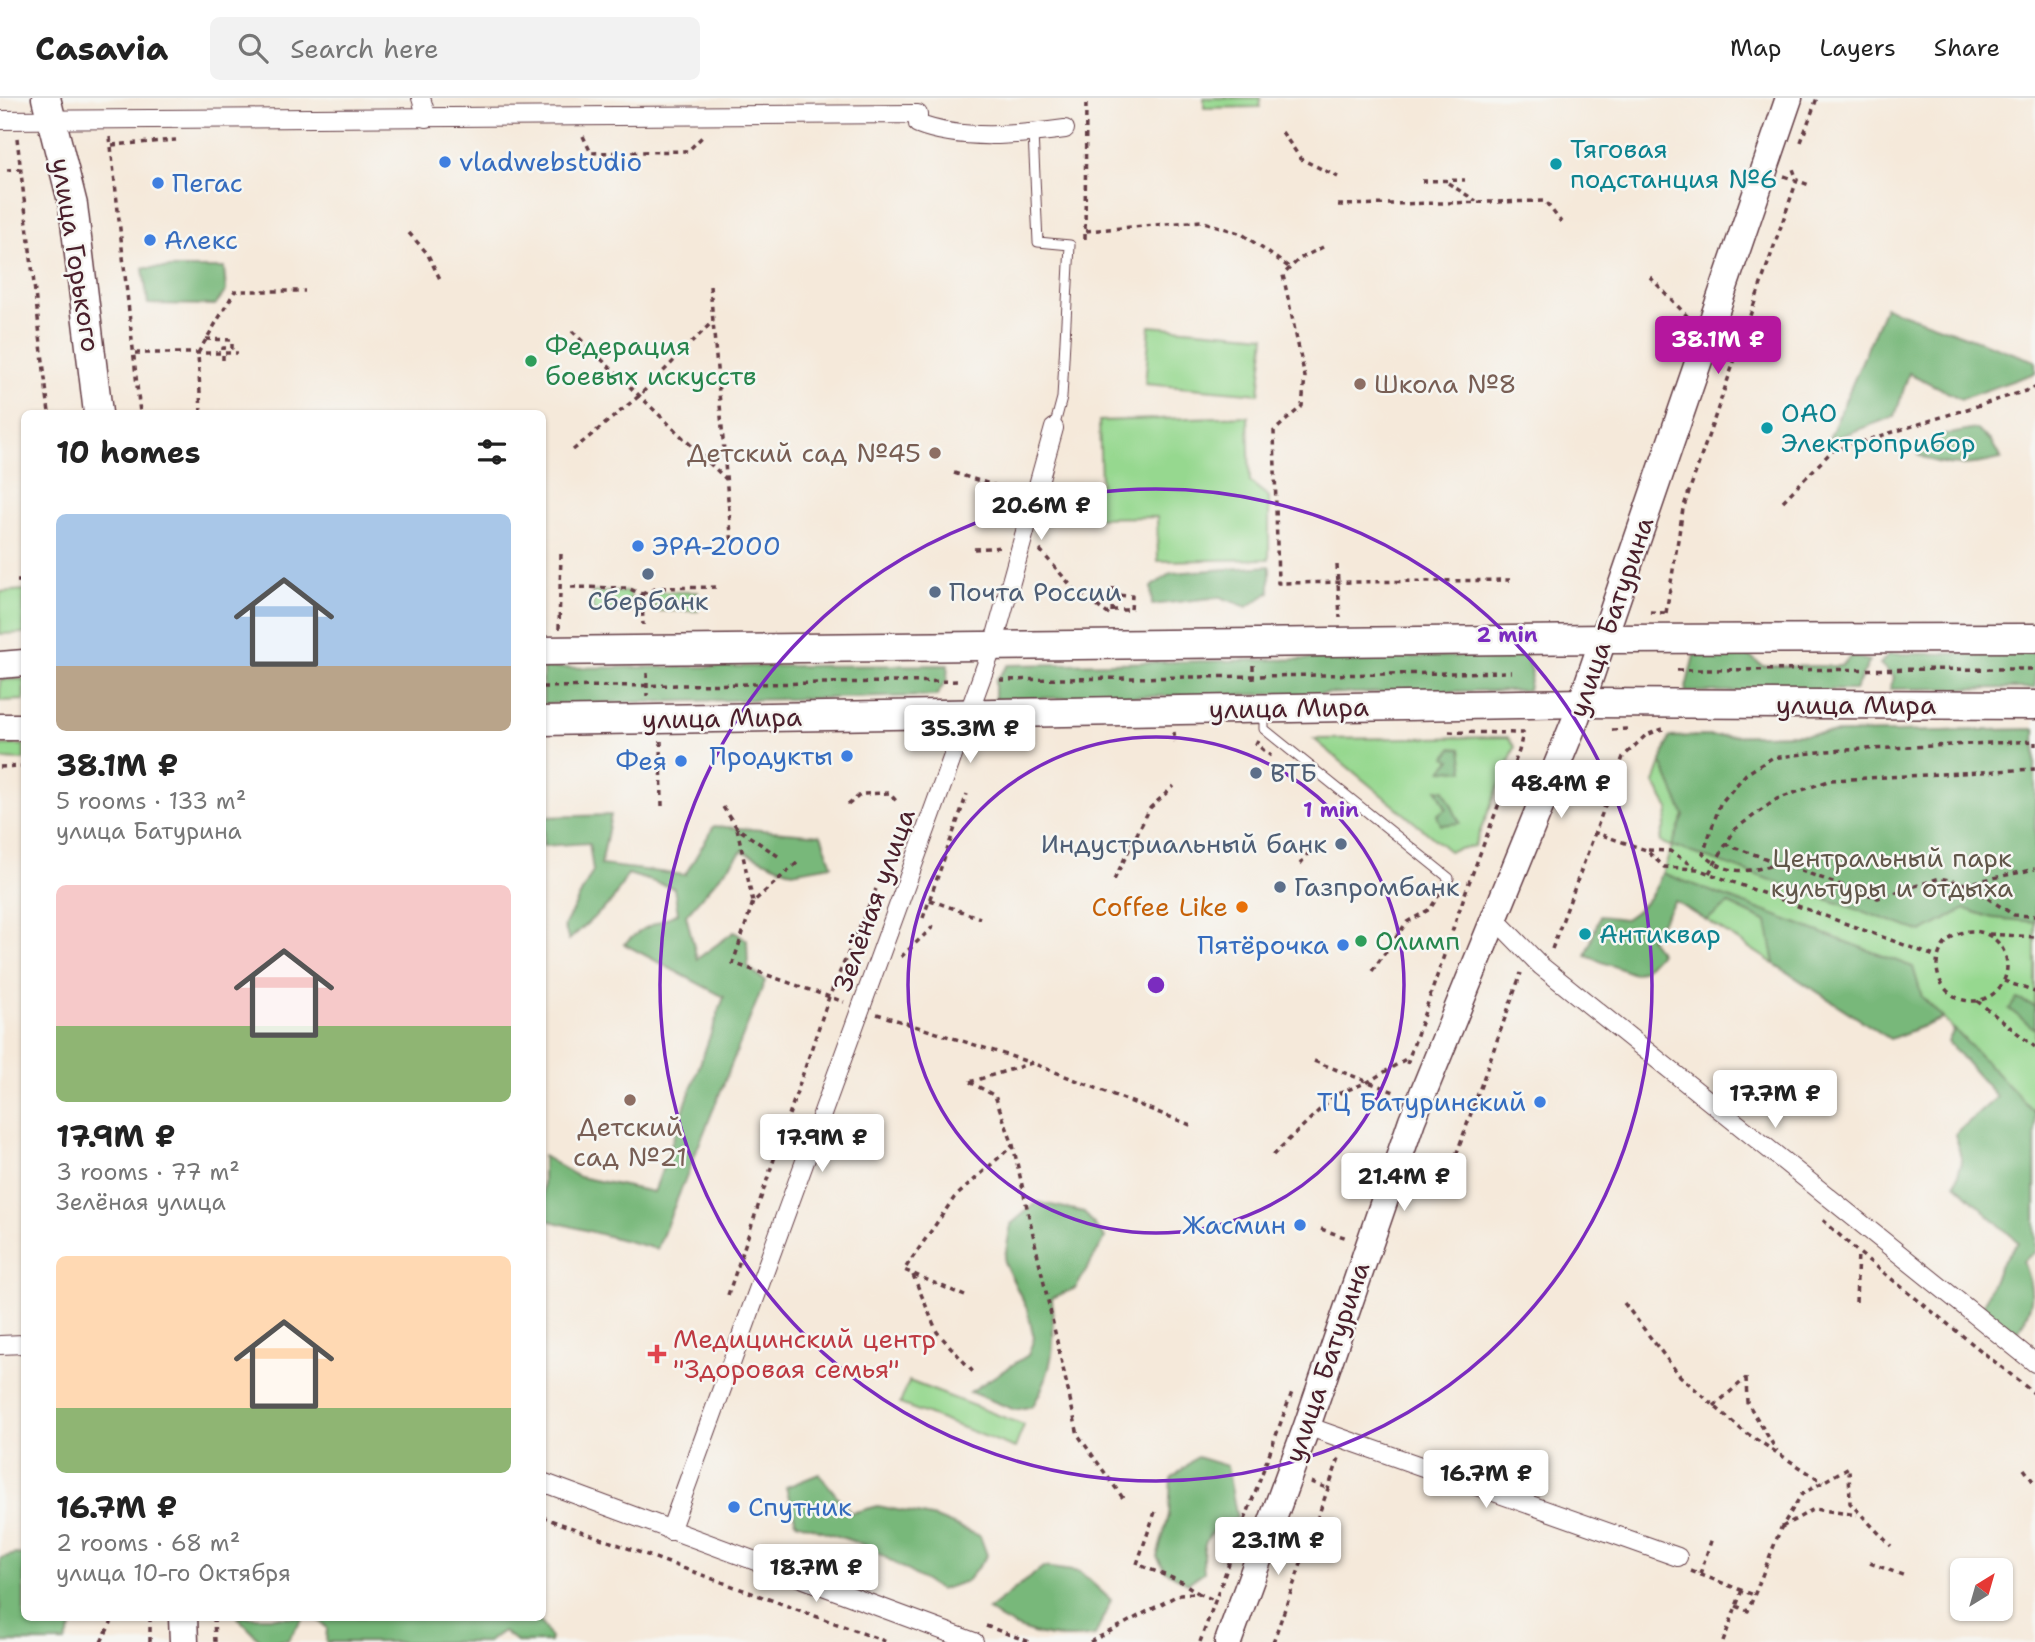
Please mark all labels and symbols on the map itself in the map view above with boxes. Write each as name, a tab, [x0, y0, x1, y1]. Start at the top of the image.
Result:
place label: Тяговая подстанция №6	[1570, 131, 1778, 196]
place label: vladwebstudio	[459, 144, 642, 179]
marker: vladwebstudio	[437, 154, 453, 170]
street label: улица Горького	[44, 155, 109, 355]
marker: Тяговая подстанция №6	[1548, 156, 1564, 172]
place label: Пегас	[172, 165, 243, 200]
marker: Пегас	[150, 175, 166, 191]
place label: Алекс	[164, 222, 238, 257]
marker: Алекс	[142, 232, 158, 248]
pin: 38.1M ₽	[1653, 316, 1783, 376]
place label: Федерация боевых искусств	[545, 328, 756, 393]
marker: Федерация боевых искусств	[523, 353, 539, 369]
place label: Школа №8	[1374, 366, 1517, 401]
marker: Школа №8	[1352, 376, 1368, 392]
place label: ОАО Электроприбор	[1781, 395, 1976, 460]
marker: ОАО Электроприбор	[1759, 420, 1775, 436]
place label: Детский сад №45	[687, 435, 921, 470]
marker: Детский сад №45	[927, 445, 943, 461]
pin: 20.6M ₽	[976, 482, 1106, 542]
street label: улица Батурина	[1560, 512, 1661, 722]
place label: ЭРА-2000	[652, 528, 781, 563]
marker: ЭРА-2000	[630, 538, 646, 554]
marker: Сбербанк	[640, 566, 656, 582]
place label: Почта России	[949, 574, 1122, 609]
place label: Сбербанк	[587, 583, 709, 618]
marker: Почта России	[927, 584, 943, 600]
text: 2 min	[1476, 621, 1538, 649]
street label: улица Мира	[1776, 687, 1936, 722]
street label: улица Мира	[1209, 689, 1369, 726]
street label: улица Мира	[642, 699, 802, 736]
pin: 35.3M ₽	[905, 706, 1035, 765]
place label: Продукты	[709, 738, 833, 773]
place label: Фея	[615, 743, 667, 778]
marker: Продукты	[839, 748, 855, 764]
marker: Фея	[673, 753, 689, 769]
place label: ВТБ	[1270, 755, 1317, 790]
pin: 48.4M ₽	[1496, 760, 1626, 820]
marker: ВТБ	[1248, 765, 1264, 781]
text: 1 min	[1303, 796, 1359, 824]
street label: Зелёная улица	[824, 804, 923, 996]
place label: Индустриальный банк	[1041, 826, 1327, 861]
marker: Индустриальный банк	[1333, 836, 1349, 852]
park label: Центральный парк культуры и отдыха	[1771, 840, 2013, 905]
place label: Газпромбанк	[1294, 869, 1460, 904]
marker: Газпромбанк	[1272, 879, 1288, 895]
place label: Coffee Like	[1091, 889, 1228, 924]
marker: Coffee Like	[1234, 899, 1250, 915]
place label: Антиквар	[1599, 916, 1721, 951]
place label: Олимп	[1375, 923, 1460, 958]
marker: Антиквар	[1577, 926, 1593, 942]
place label: Пятёрочка	[1197, 927, 1329, 962]
marker: Олимп	[1353, 933, 1369, 949]
marker: Пятёрочка	[1335, 937, 1351, 953]
centre of rings	[1144, 973, 1168, 997]
pin: 17.7M ₽	[1710, 1070, 1840, 1130]
place label: ТЦ Батуринский	[1317, 1084, 1526, 1119]
marker: Детский сад №21	[622, 1092, 638, 1108]
marker: ТЦ Батуринский	[1532, 1094, 1548, 1110]
place label: Детский сад №21	[573, 1109, 687, 1174]
pin: 17.9M ₽	[757, 1114, 887, 1174]
pin: 21.4M ₽	[1339, 1154, 1469, 1213]
place label: Жасмин	[1182, 1207, 1286, 1242]
marker: Жасмин	[1292, 1217, 1308, 1233]
street label: улица Батурина	[1276, 1257, 1377, 1467]
place label: Медицинский центр "Здоровая семья"	[673, 1321, 936, 1386]
marker: Медицинский центр "Здоровая семья"	[647, 1344, 667, 1364]
pin: 16.7M ₽	[1421, 1450, 1551, 1510]
place label: Спутник	[748, 1489, 852, 1524]
marker: Спутник	[726, 1499, 742, 1515]
pin: 23.1M ₽	[1213, 1518, 1343, 1577]
pin: 18.7M ₽	[751, 1544, 881, 1604]
north arrow	[1950, 1558, 2012, 1620]

